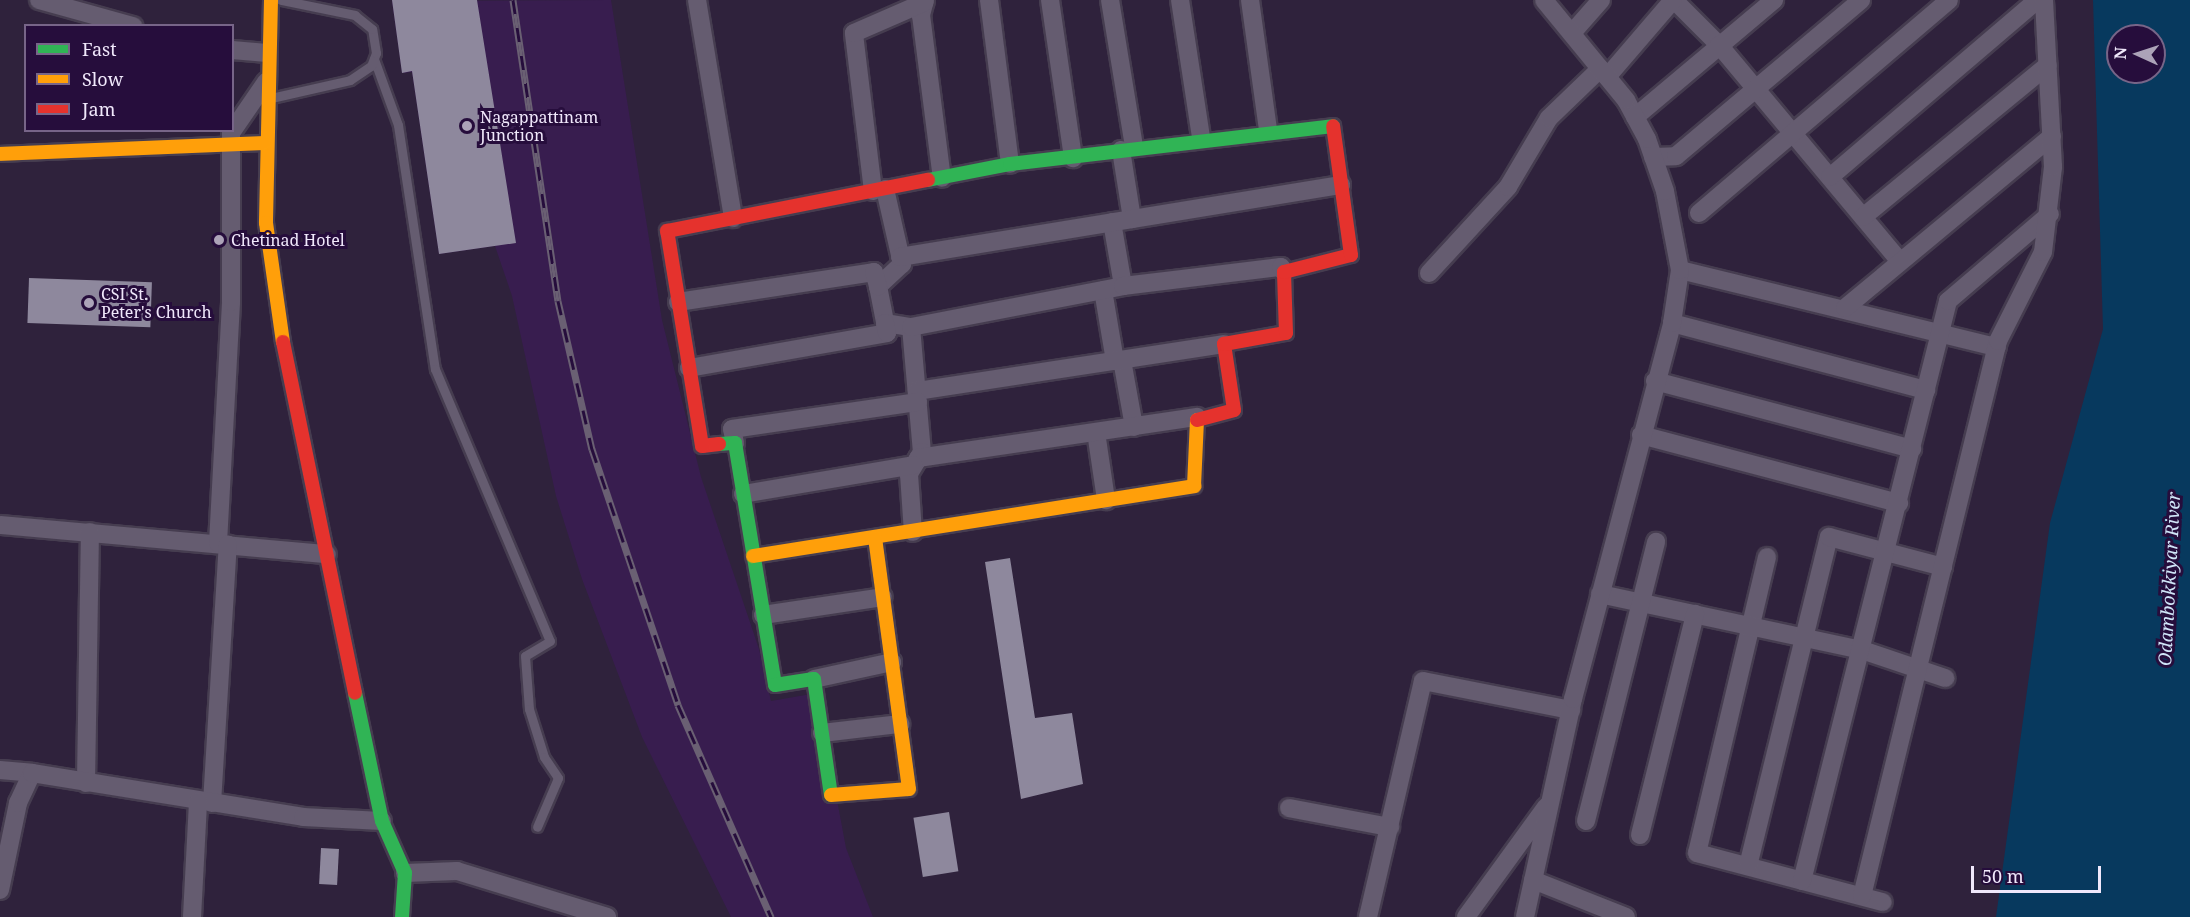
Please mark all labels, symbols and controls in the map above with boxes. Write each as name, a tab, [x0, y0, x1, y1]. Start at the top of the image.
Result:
legend	[24, 24, 234, 132]
north arrow	[2106, 24, 2166, 84]
text: Fast	[82, 37, 117, 61]
text: N	[2109, 46, 2131, 60]
text: Slow	[82, 67, 123, 91]
text: Jam	[82, 97, 116, 121]
place label: Nagappattinam Junction	[480, 107, 598, 145]
marker: Nagappattinam Junction	[458, 117, 476, 135]
place label: Chetinad Hotel	[231, 230, 345, 250]
marker: Chetinad Hotel	[212, 233, 226, 247]
place label: CSI St. Peter's Church	[101, 284, 212, 322]
marker: CSI St. Peter's Church	[82, 296, 96, 310]
water label: Odambokkiyar River	[2154, 491, 2184, 667]
scale bar	[1974, 854, 2104, 892]
text: 50 m	[1982, 864, 2024, 888]

